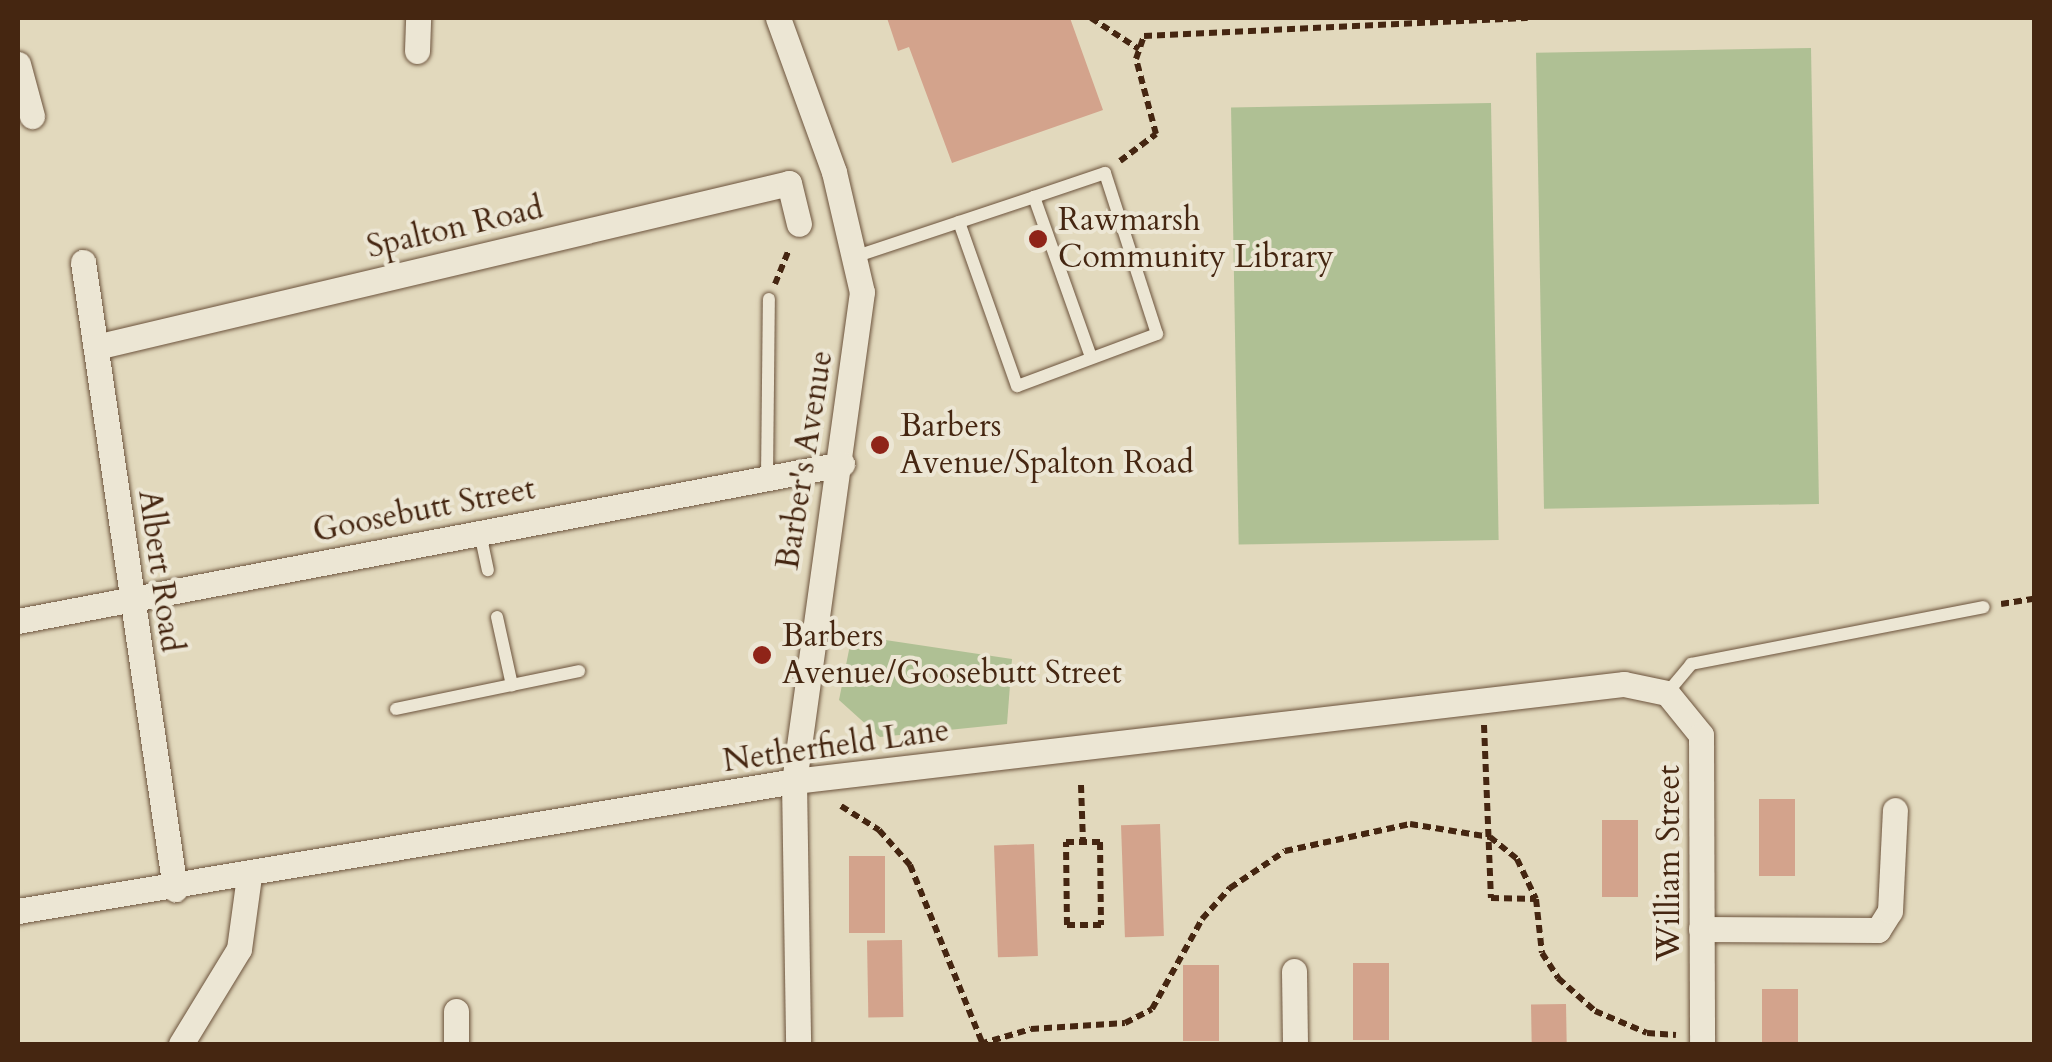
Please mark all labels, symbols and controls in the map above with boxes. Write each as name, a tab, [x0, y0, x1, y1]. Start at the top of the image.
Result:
street label: Spalton Road	[363, 189, 547, 267]
place label: Rawmarsh Community Library	[1058, 202, 1334, 277]
marker: Rawmarsh Community Library	[1027, 228, 1049, 250]
street label: Barber's Avenue	[769, 348, 841, 572]
place label: Barbers Avenue/Spalton Road	[900, 408, 1194, 483]
marker: Barbers Avenue/Spalton Road	[869, 434, 891, 456]
street label: Goosebutt Street	[310, 470, 538, 550]
street label: Albert Road	[130, 487, 190, 655]
place label: Barbers Avenue/Goosebutt Street	[782, 618, 1122, 693]
marker: Barbers Avenue/Goosebutt Street	[751, 644, 773, 666]
street label: Netherfield Lane	[720, 711, 952, 781]
street label: William Street	[1650, 765, 1688, 961]

